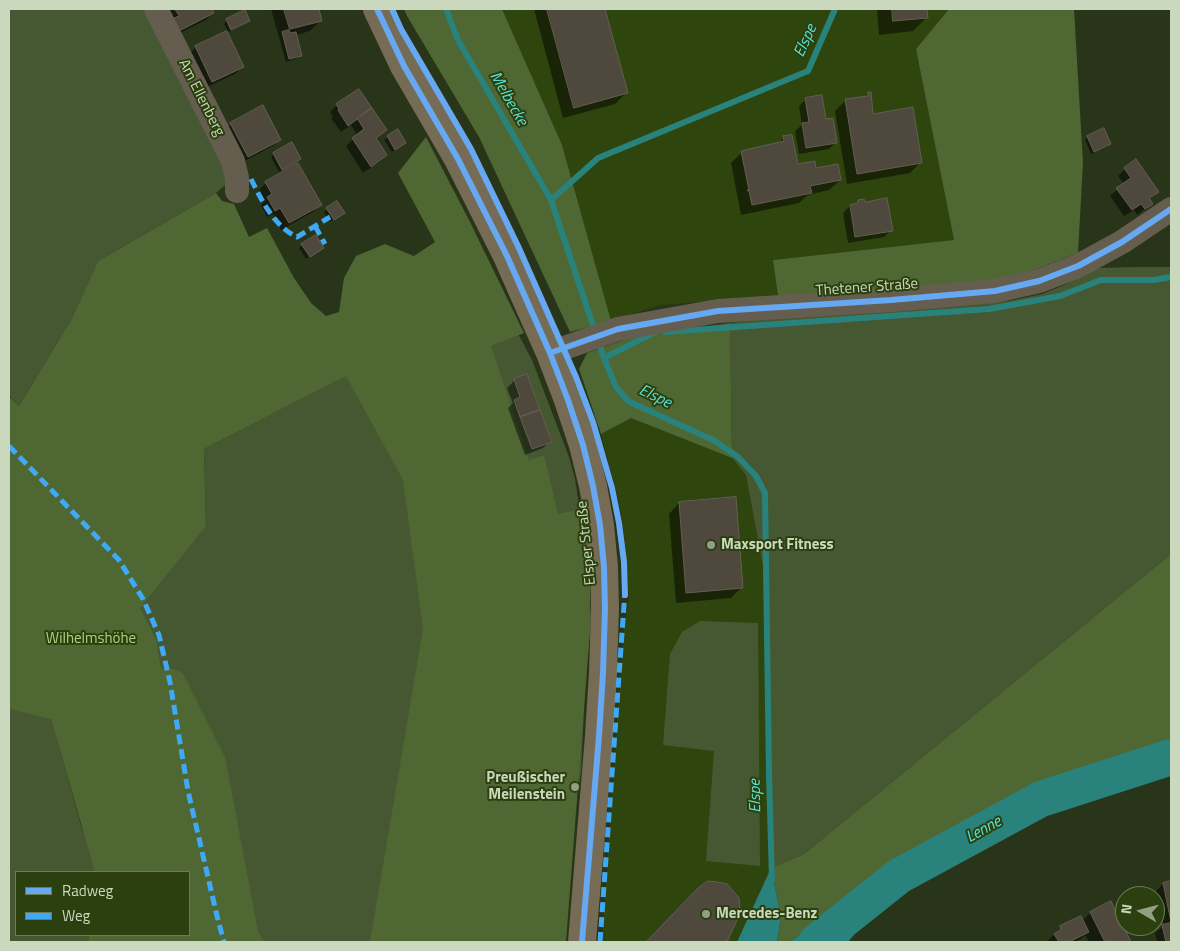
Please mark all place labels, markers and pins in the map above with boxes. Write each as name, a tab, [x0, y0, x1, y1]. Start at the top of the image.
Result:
place label: Maxsport Fitness	[721, 536, 834, 554]
marker: Maxsport Fitness	[705, 539, 717, 551]
place label: Preußischer Meilenstein	[486, 769, 565, 804]
marker: Preußischer Meilenstein	[569, 781, 581, 793]
place label: Mercedes-Benz	[716, 905, 817, 923]
marker: Mercedes-Benz	[700, 908, 712, 920]

